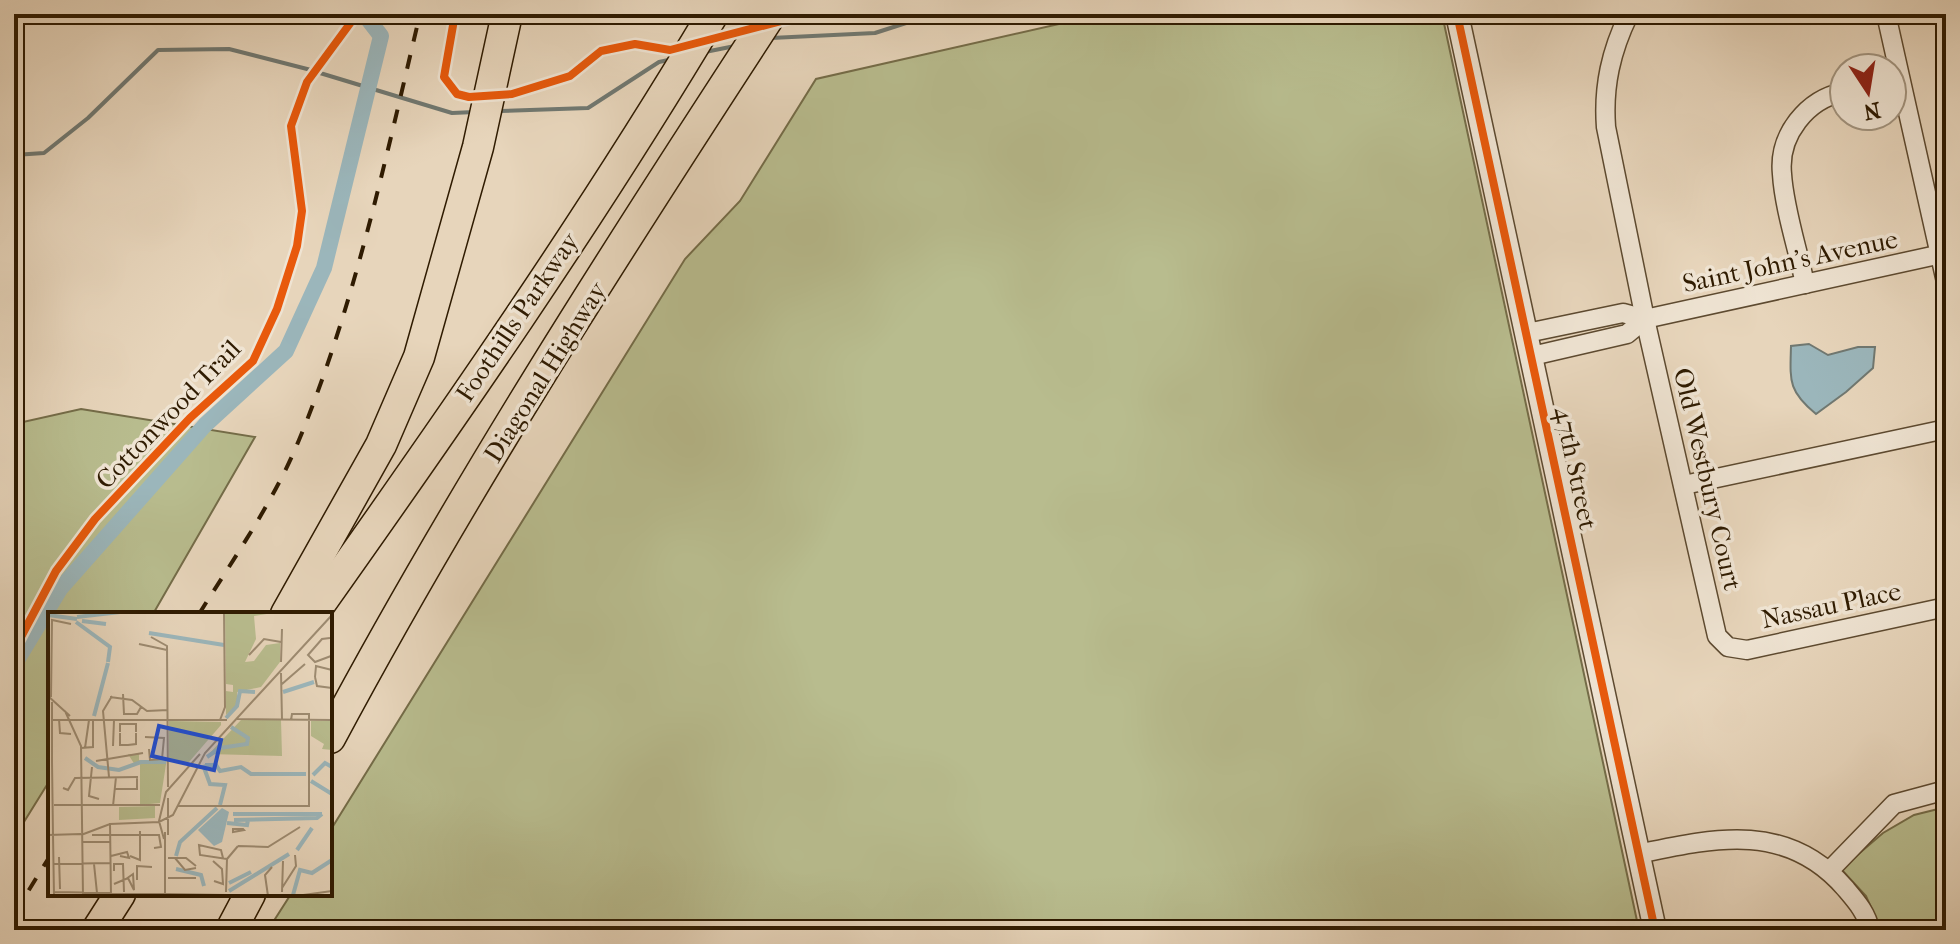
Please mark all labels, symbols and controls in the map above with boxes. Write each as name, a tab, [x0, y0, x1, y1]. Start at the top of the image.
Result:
north arrow	[1828, 52, 1908, 132]
text: N	[1861, 96, 1883, 125]
street label: Saint John's Avenue	[1680, 224, 1901, 299]
street label: Foothills Parkway	[449, 226, 586, 408]
street label: Diagonal Highway	[477, 275, 614, 468]
street label: Cottonwood Trail	[89, 333, 247, 495]
street label: Old Westbury Court	[1667, 365, 1748, 594]
street label: 47th Street	[1547, 404, 1604, 533]
street label: Nassau Place	[1759, 576, 1904, 635]
inset map	[48, 612, 332, 896]

